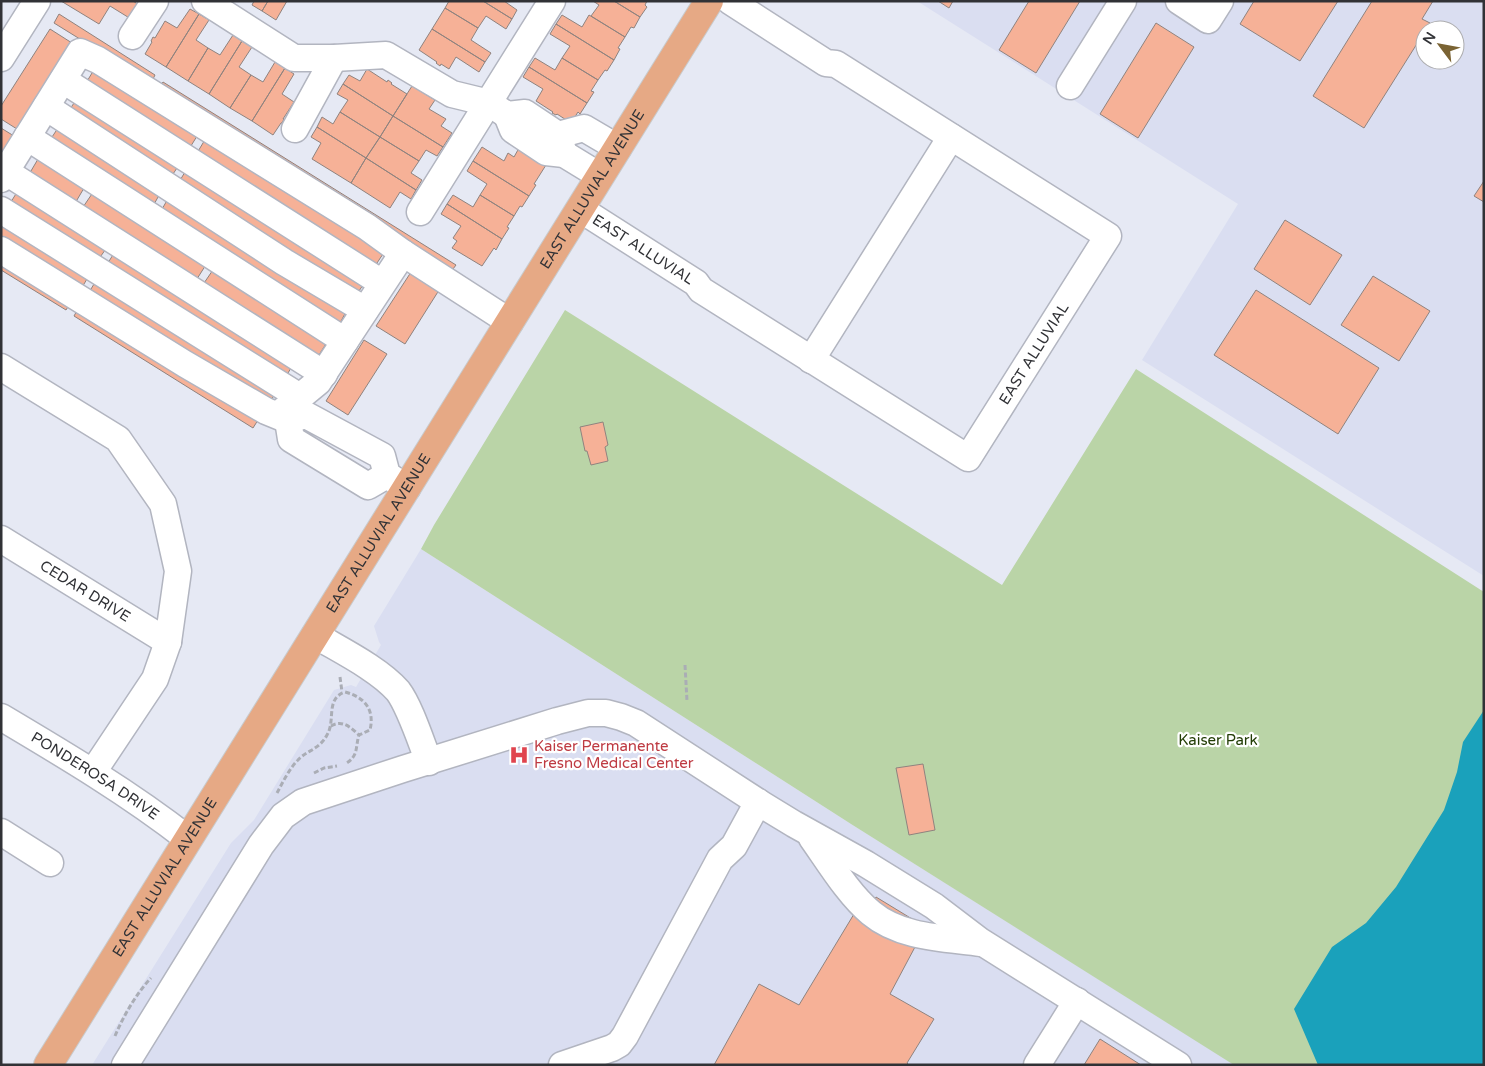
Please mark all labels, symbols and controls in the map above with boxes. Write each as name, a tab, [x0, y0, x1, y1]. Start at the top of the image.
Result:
north arrow	[1415, 20, 1465, 70]
text: N	[1419, 29, 1440, 48]
street label: EAST ALLUVIAL AVENUE	[537, 106, 649, 272]
street label: EAST ALLUVIAL	[589, 211, 697, 289]
street label: EAST ALLUVIAL	[995, 299, 1073, 408]
street label: EAST ALLUVIAL AVENUE	[322, 450, 435, 616]
street label: CEDAR DRIVE	[37, 556, 134, 626]
street label: PONDEROSA DRIVE	[28, 728, 163, 823]
park label: Kaiser Park	[1178, 731, 1258, 749]
place label: Kaiser Permanente Fresno Medical Center	[534, 737, 694, 772]
hospital icon: Kaiser Permanente Fresno Medical Center	[508, 744, 530, 766]
street label: EAST ALLUVIAL AVENUE	[108, 794, 221, 960]

